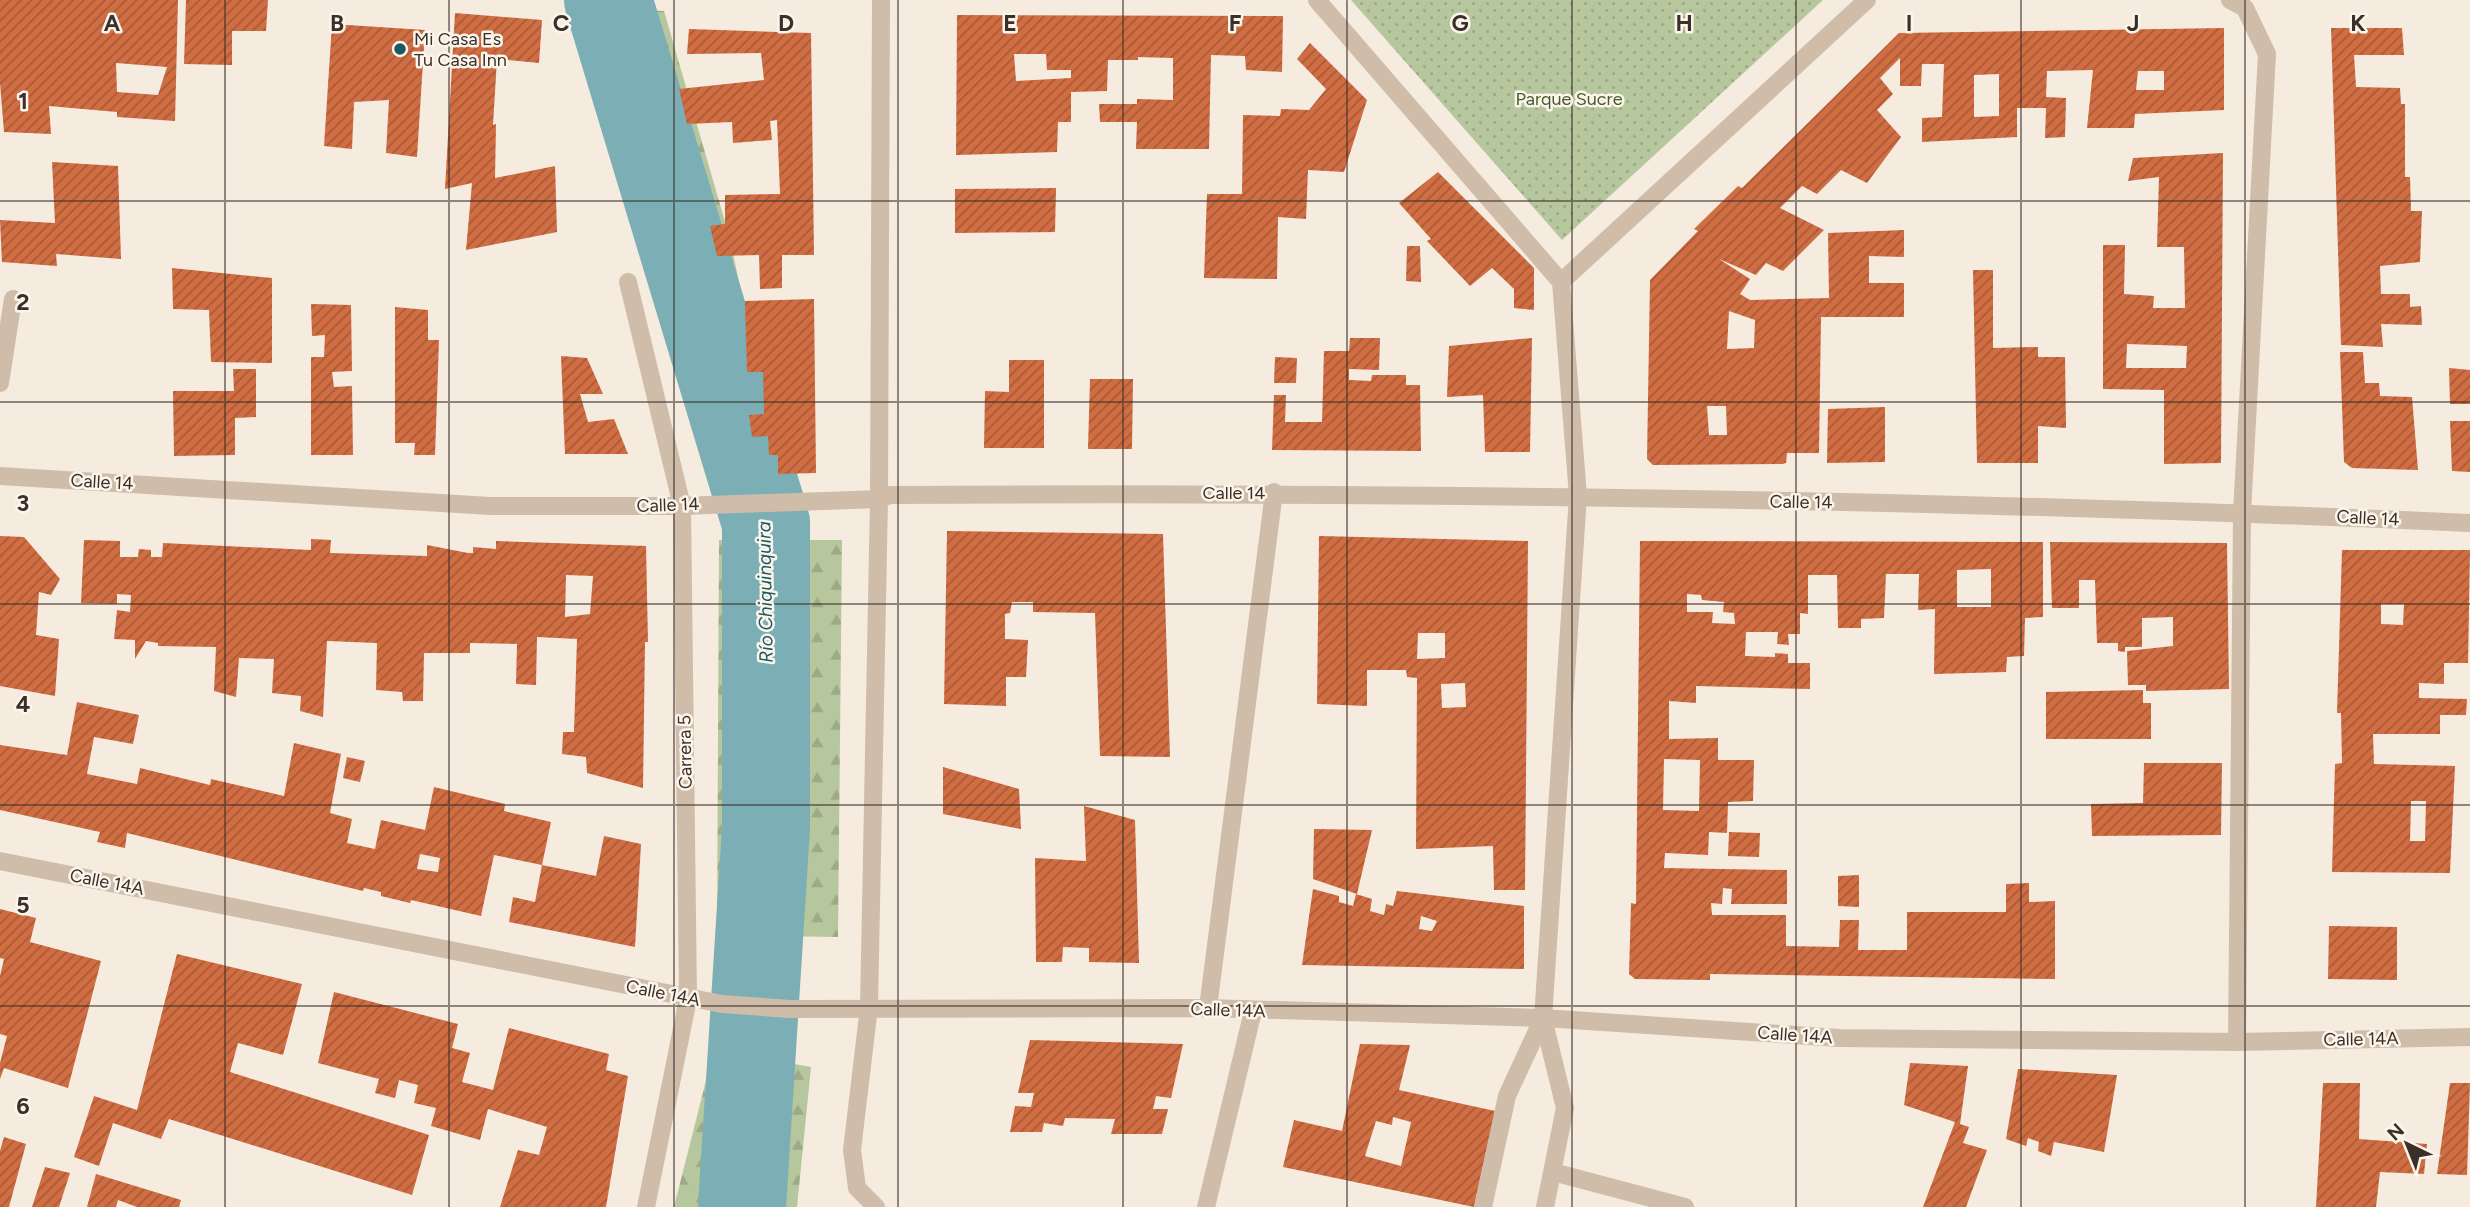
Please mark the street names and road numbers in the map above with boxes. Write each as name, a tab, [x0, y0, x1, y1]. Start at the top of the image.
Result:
street label: Calle 14	[70, 469, 134, 495]
street label: Calle 14	[1203, 482, 1265, 504]
street label: Calle 14	[1769, 490, 1833, 514]
street label: Calle 14	[636, 493, 700, 517]
street label: Calle 14	[2336, 505, 2400, 531]
street label: Carrera 5	[673, 715, 697, 789]
street label: Calle 14A	[68, 864, 146, 900]
street label: Calle 14A	[624, 975, 702, 1011]
street label: Calle 14A	[1190, 998, 1266, 1022]
street label: Calle 14A	[1757, 1021, 1833, 1049]
street label: Calle 14A	[2323, 1027, 2399, 1051]

